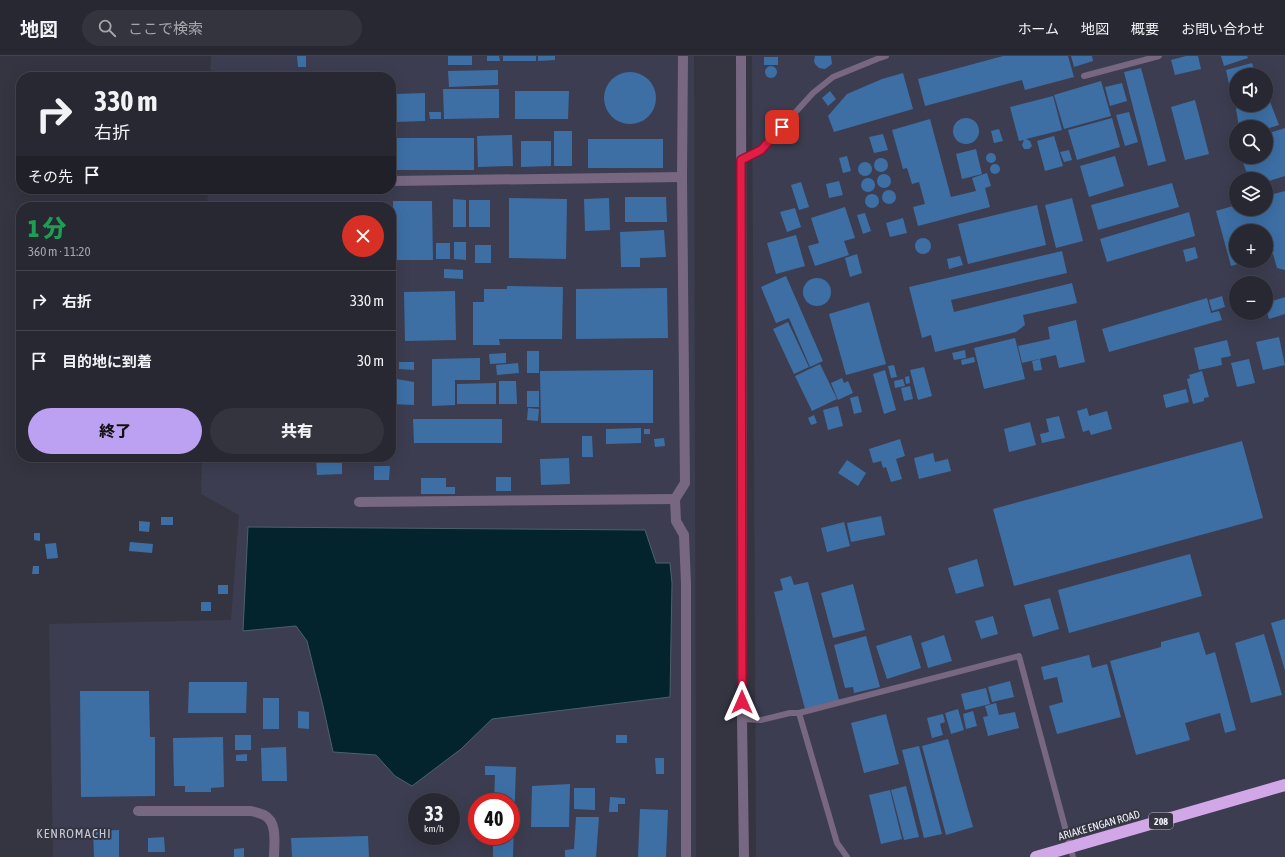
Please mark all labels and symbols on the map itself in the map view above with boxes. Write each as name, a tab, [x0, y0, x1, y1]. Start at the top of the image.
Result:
pin	[765, 110, 799, 144]
position arrow	[721, 681, 763, 723]
speed limit sign: 40	[468, 793, 520, 845]
street label: ARIAKE ENGAN ROAD	[1057, 808, 1141, 842]
road number: 208	[1149, 813, 1173, 829]
district label: KENROMACHI	[36, 826, 112, 841]

